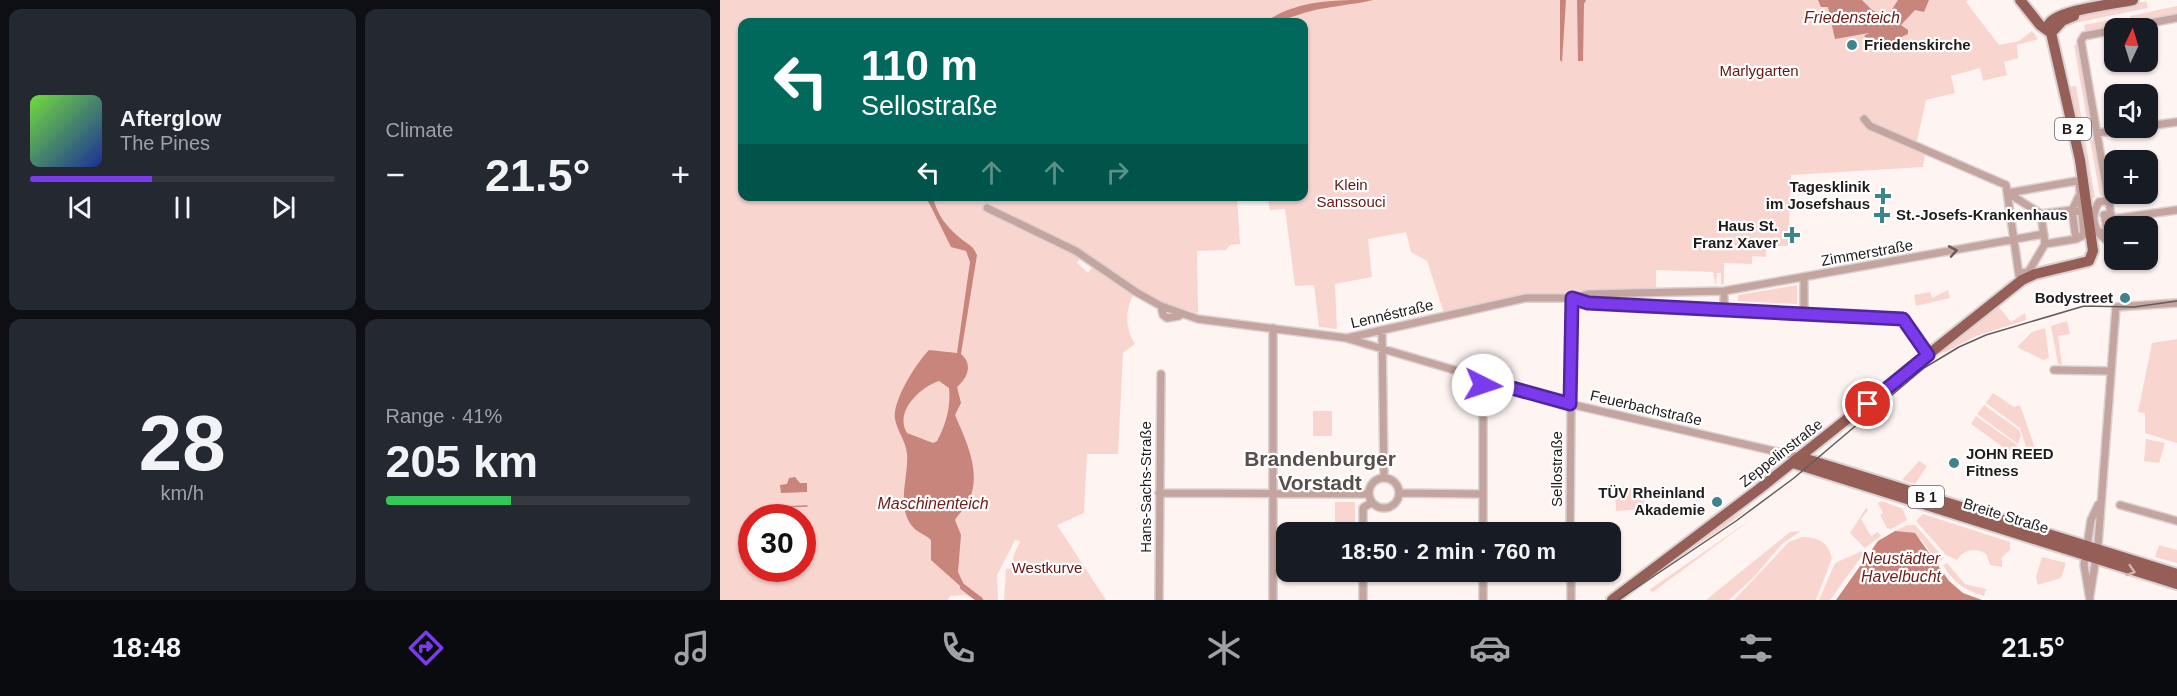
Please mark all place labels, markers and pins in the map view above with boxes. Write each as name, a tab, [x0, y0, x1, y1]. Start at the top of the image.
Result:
place label: Friedenskirche	[1864, 36, 1971, 53]
marker: Friedenskirche	[1845, 38, 1859, 52]
place label: Tagesklinik im Josefshaus	[1766, 178, 1871, 212]
marker: Tagesklinik im Josefshaus	[1874, 187, 1892, 205]
marker: St.-Josefs-Krankenhaus	[1873, 206, 1891, 224]
place label: St.-Josefs-Krankenhaus	[1896, 206, 2068, 223]
place label: Haus St. Franz Xaver	[1693, 217, 1778, 251]
marker: Haus St. Franz Xaver	[1783, 226, 1801, 244]
place label: Bodystreet	[2035, 289, 2113, 306]
marker: Bodystreet	[2118, 291, 2132, 305]
pin	[1842, 378, 1893, 429]
place label: JOHN REED Fitness	[1966, 445, 2054, 479]
marker: JOHN REED Fitness	[1947, 456, 1961, 470]
place label: TÜV Rheinland Akademie	[1598, 484, 1705, 518]
marker: TÜV Rheinland Akademie	[1710, 495, 1724, 509]

